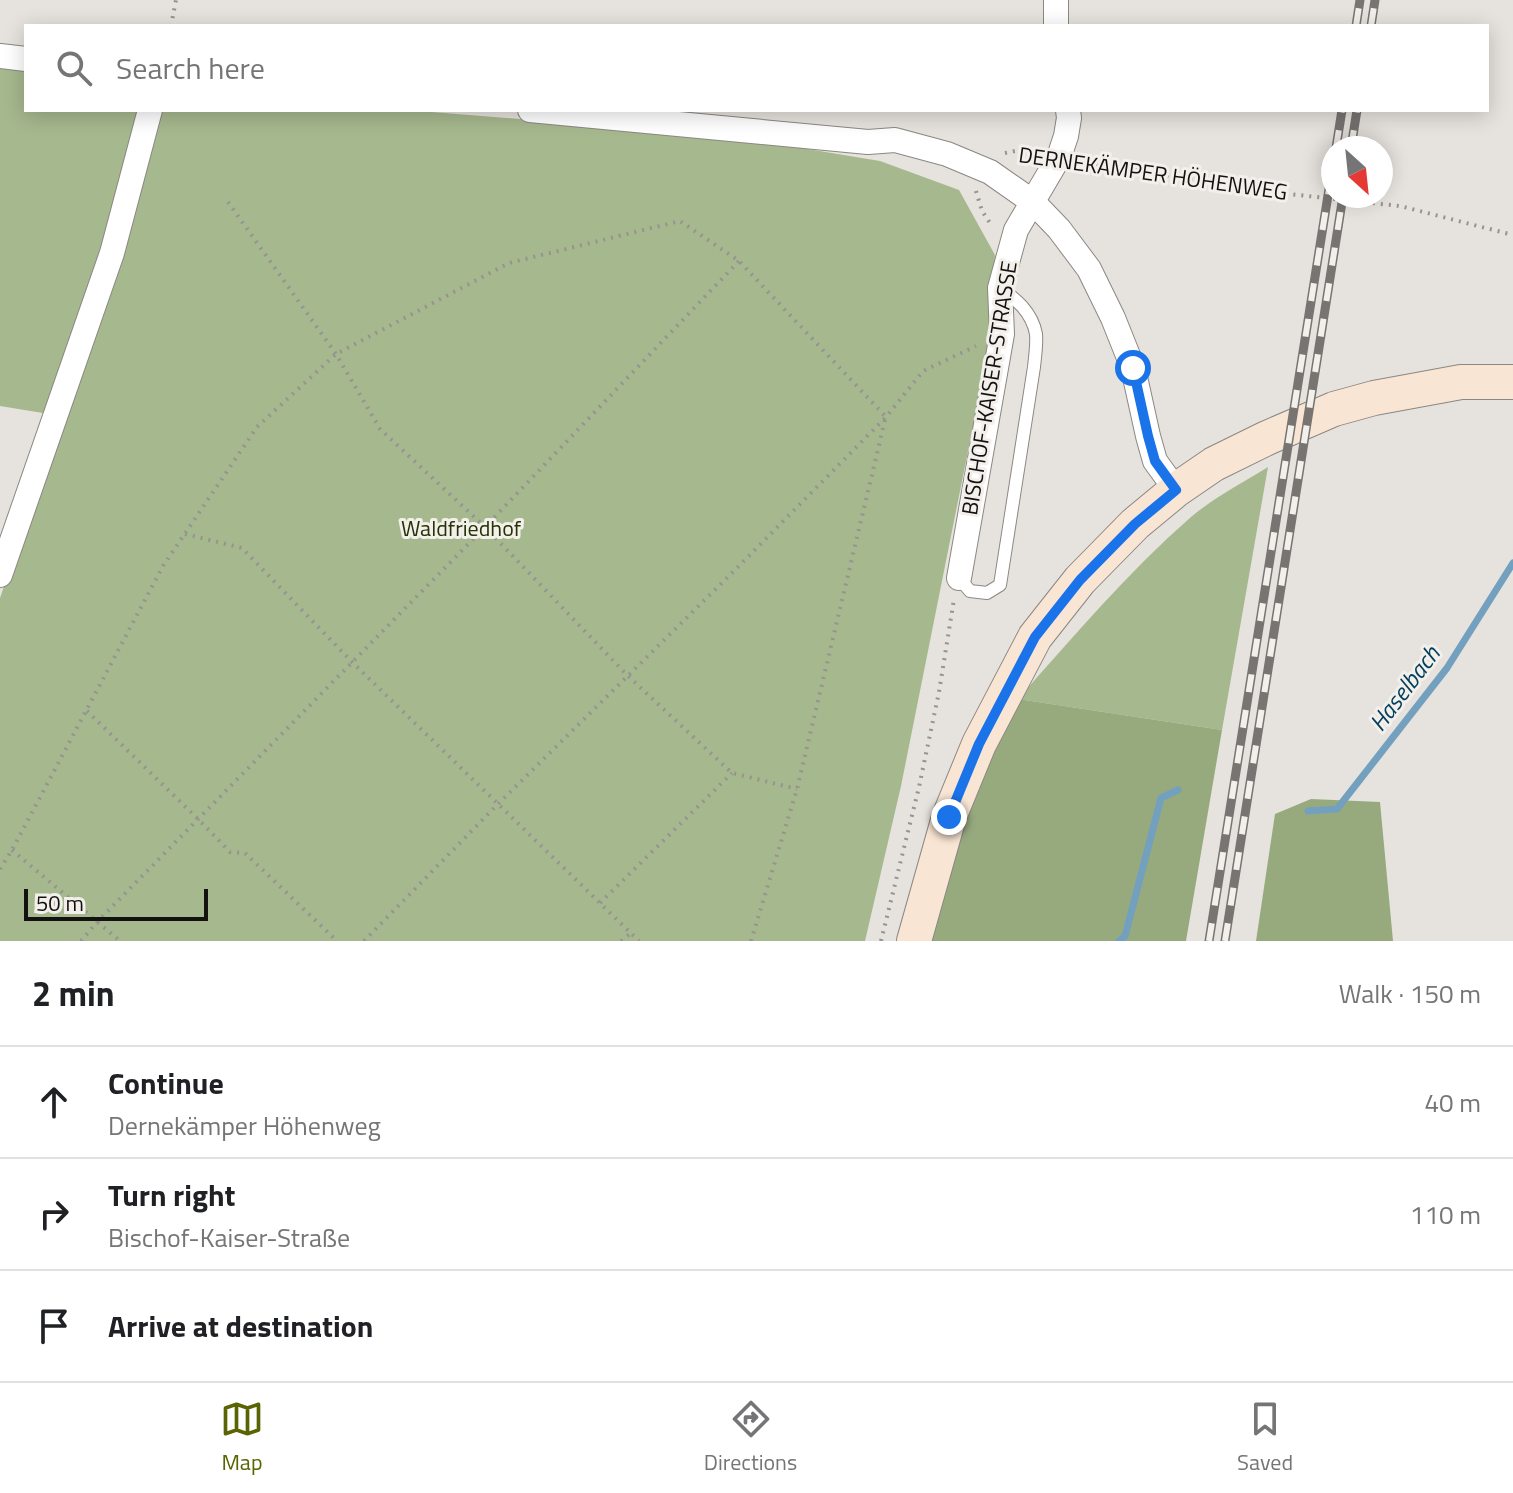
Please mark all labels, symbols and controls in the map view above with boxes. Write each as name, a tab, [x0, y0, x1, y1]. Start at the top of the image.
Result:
search box	[24, 24, 1489, 112]
text: Search here	[116, 45, 265, 91]
icon: search	[52, 46, 96, 90]
north arrow	[1321, 136, 1393, 208]
street label: DERNEKÄMPER HÖHENWEG	[1016, 137, 1290, 209]
street label: BISCHOF-KAISER-STRASSE	[952, 259, 1026, 517]
route start	[1115, 350, 1151, 386]
park label: Waldfriedhof	[401, 511, 522, 545]
water label: Haselbach	[1360, 637, 1449, 738]
route end	[931, 799, 967, 835]
scale bar	[24, 885, 208, 921]
text: 50 m	[36, 886, 84, 920]
text: 2 min	[32, 967, 115, 1019]
text: Walk · 150 m	[1339, 974, 1481, 1013]
text: Continue	[108, 1060, 224, 1106]
icon: ahead	[32, 1080, 76, 1124]
text: 40 m	[1424, 1083, 1481, 1122]
text: Dernekämper Höhenweg	[108, 1106, 381, 1145]
text: Turn right	[108, 1172, 236, 1218]
icon: right	[32, 1192, 76, 1236]
text: 110 m	[1410, 1195, 1481, 1234]
text: Bischof-Kaiser-Straße	[108, 1218, 350, 1257]
text: Arrive at destination	[108, 1303, 373, 1349]
icon: arrive	[32, 1304, 76, 1348]
tab: Map	[220, 1397, 264, 1479]
tab: Directions	[704, 1397, 797, 1479]
tab: Saved	[1237, 1397, 1293, 1479]

